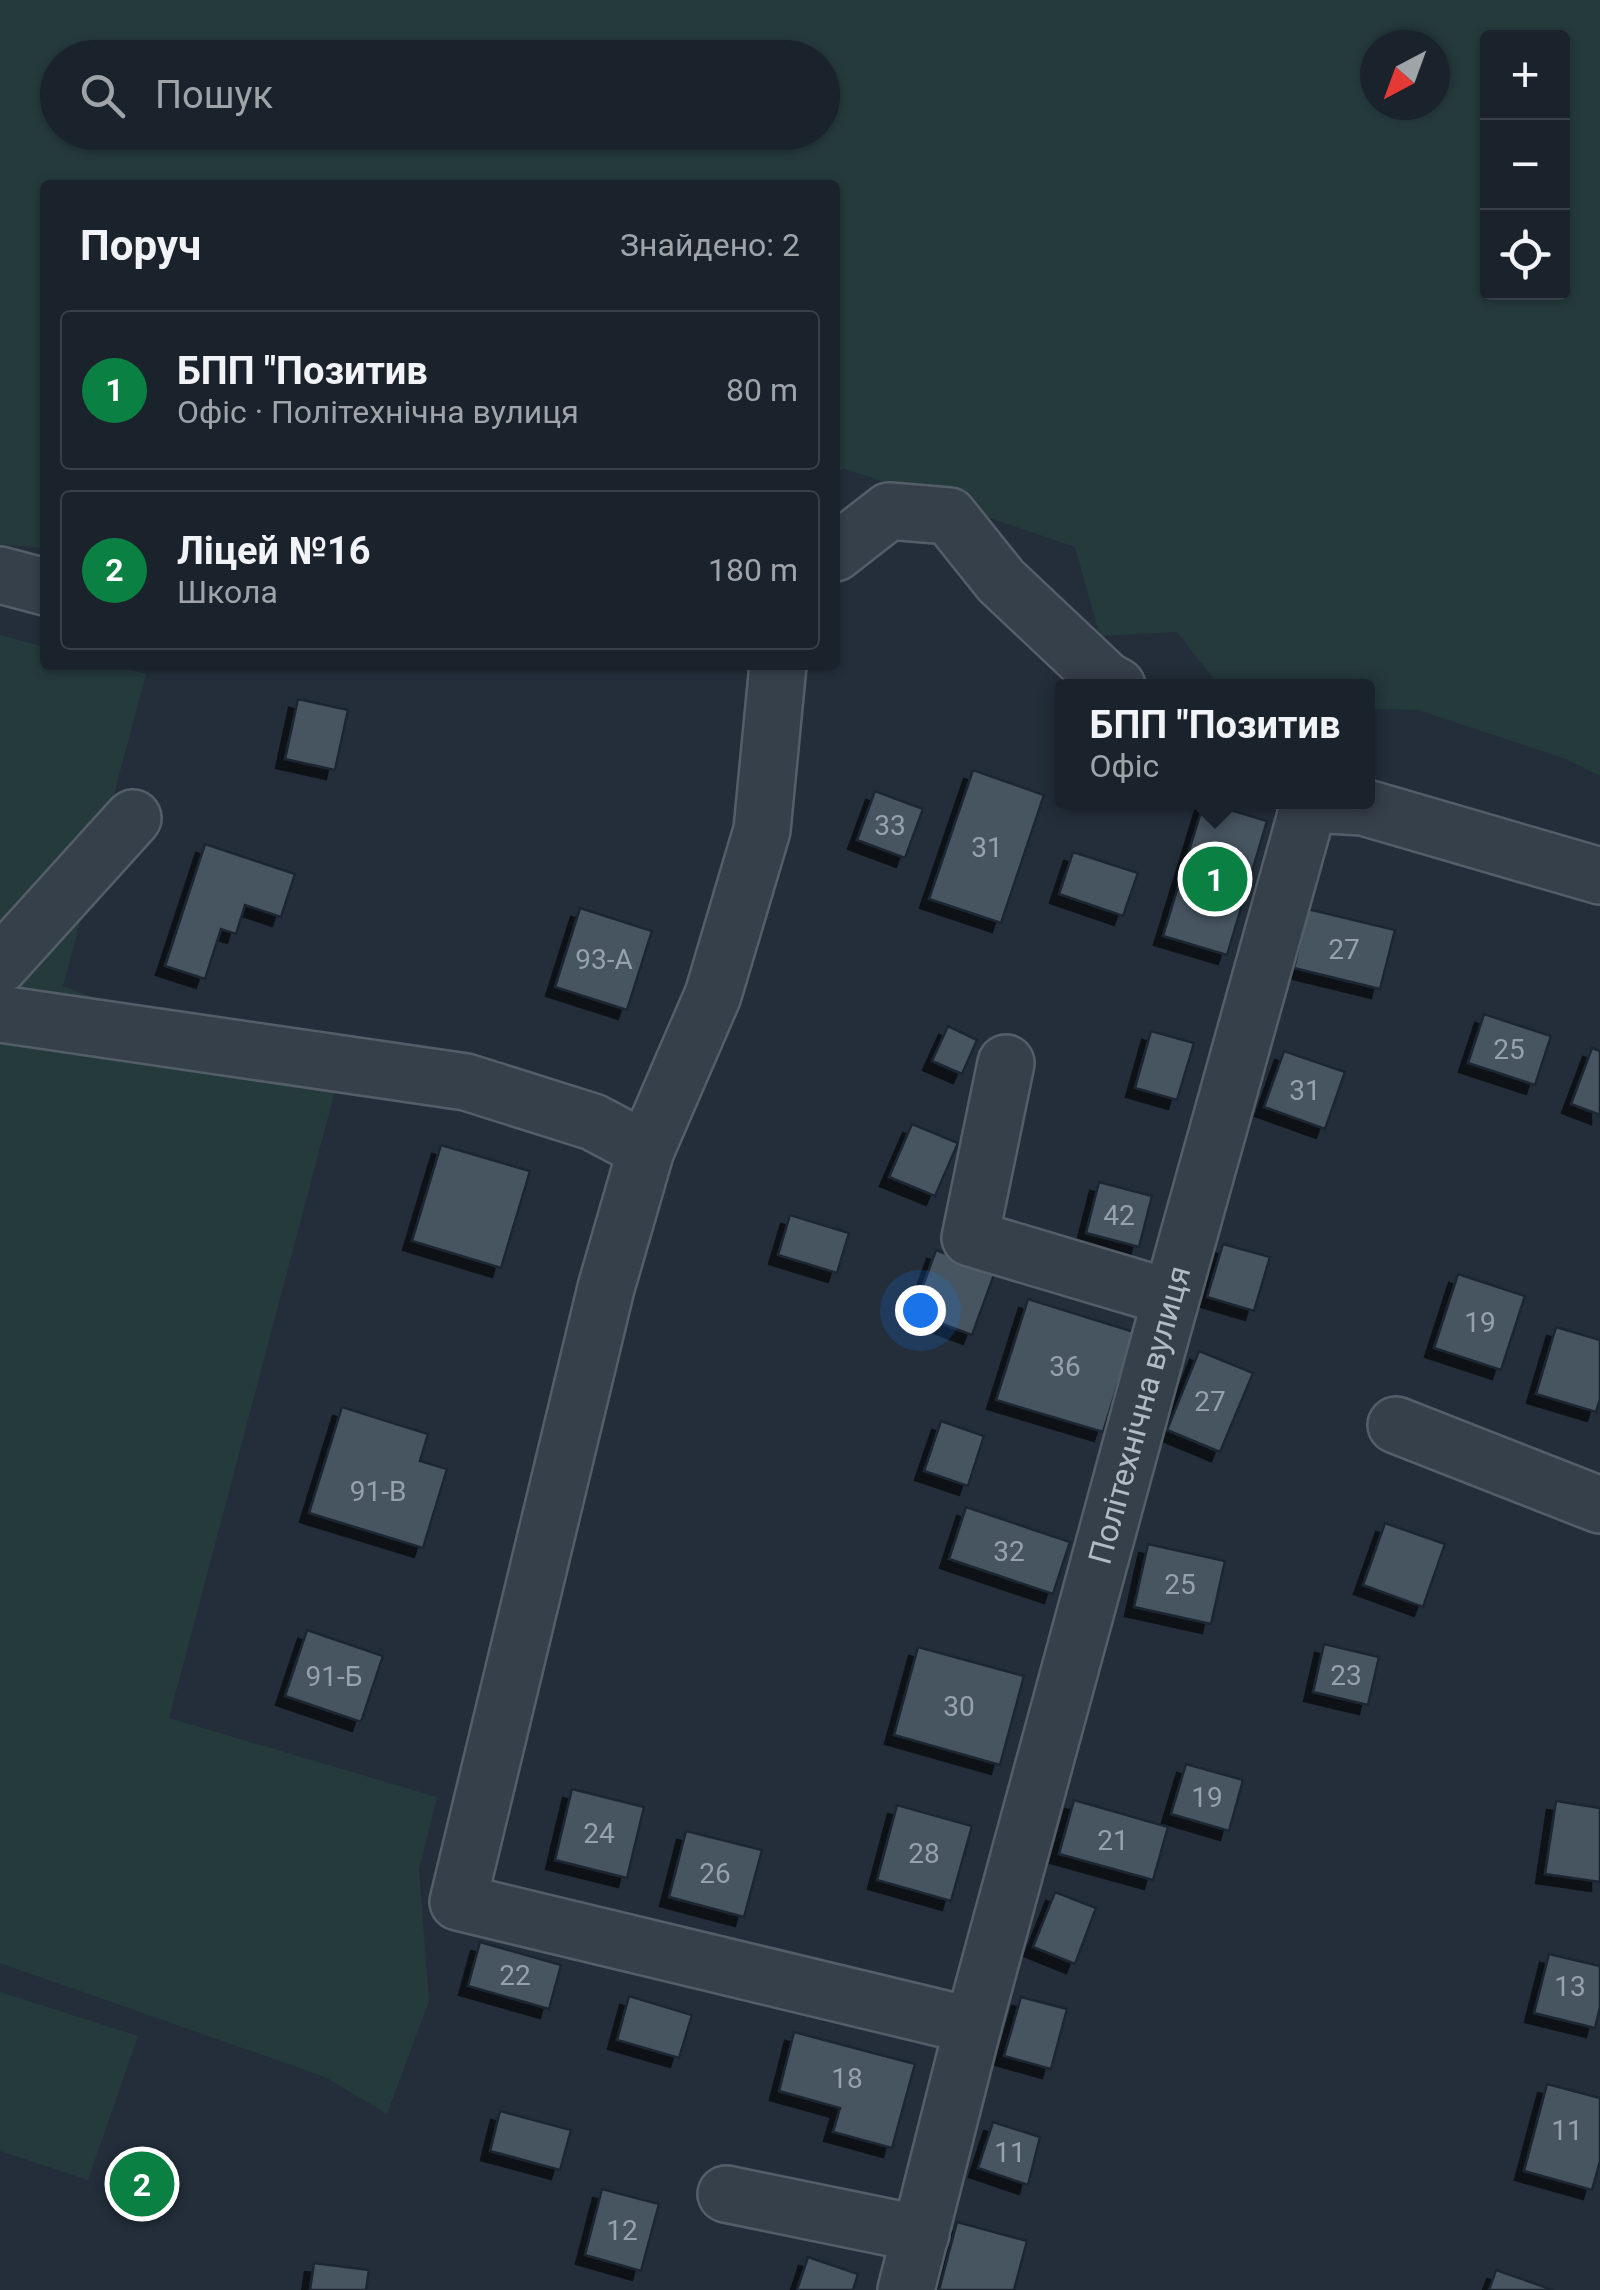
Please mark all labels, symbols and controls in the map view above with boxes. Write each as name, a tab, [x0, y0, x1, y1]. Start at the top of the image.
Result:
north arrow	[1360, 30, 1450, 120]
map controls	[1480, 30, 1570, 300]
button: +	[1480, 30, 1570, 120]
search box	[40, 40, 840, 150]
icon: search	[75, 68, 130, 123]
text: Пошук	[155, 73, 273, 117]
button: −	[1480, 120, 1570, 210]
button: locate	[1480, 210, 1570, 300]
text: Поруч	[80, 221, 201, 270]
text: Знайдено: 2	[620, 226, 800, 264]
text: БПП "Позитив	[177, 349, 428, 393]
text: 1	[105, 371, 124, 409]
text: 80 m	[726, 371, 798, 409]
text: Офіс · Політехнічна вулиця	[177, 393, 579, 431]
text: Ліцей №16	[177, 529, 371, 573]
text: 2	[105, 551, 124, 589]
text: 180 m	[708, 551, 798, 589]
text: Школа	[177, 573, 278, 611]
popup	[1055, 679, 1375, 809]
text: БПП "Позитив	[1090, 703, 1340, 747]
text: Офіс	[1090, 747, 1159, 785]
house number: 33	[874, 809, 906, 842]
house number: 31	[971, 831, 1003, 864]
pin: 1	[1182, 842, 1248, 916]
house number: 27	[1328, 933, 1360, 966]
house number: 93-А	[575, 943, 633, 976]
house number: 25	[1493, 1033, 1525, 1066]
house number: 31	[1289, 1074, 1321, 1107]
house number: 42	[1103, 1199, 1135, 1232]
street label: Політехнічна вулиця	[1081, 1261, 1198, 1568]
your location	[895, 1285, 946, 1336]
house number: 19	[1464, 1306, 1496, 1339]
house number: 36	[1049, 1350, 1081, 1383]
house number: 27	[1194, 1385, 1226, 1418]
house number: 91-В	[350, 1475, 406, 1508]
house number: 32	[993, 1535, 1025, 1568]
house number: 25	[1164, 1568, 1196, 1601]
house number: 23	[1330, 1659, 1362, 1692]
house number: 91-Б	[306, 1660, 362, 1693]
house number: 30	[943, 1690, 975, 1723]
house number: 19	[1191, 1781, 1223, 1814]
house number: 24	[583, 1817, 615, 1850]
house number: 21	[1097, 1824, 1129, 1857]
house number: 28	[908, 1837, 940, 1870]
house number: 26	[699, 1857, 731, 1890]
house number: 22	[499, 1959, 531, 1992]
house number: 13	[1554, 1970, 1586, 2003]
house number: 18	[831, 2062, 863, 2095]
house number: 11	[1551, 2114, 1583, 2147]
house number: 11	[994, 2136, 1026, 2169]
pin: 2	[110, 2146, 174, 2222]
house number: 12	[606, 2214, 638, 2247]

